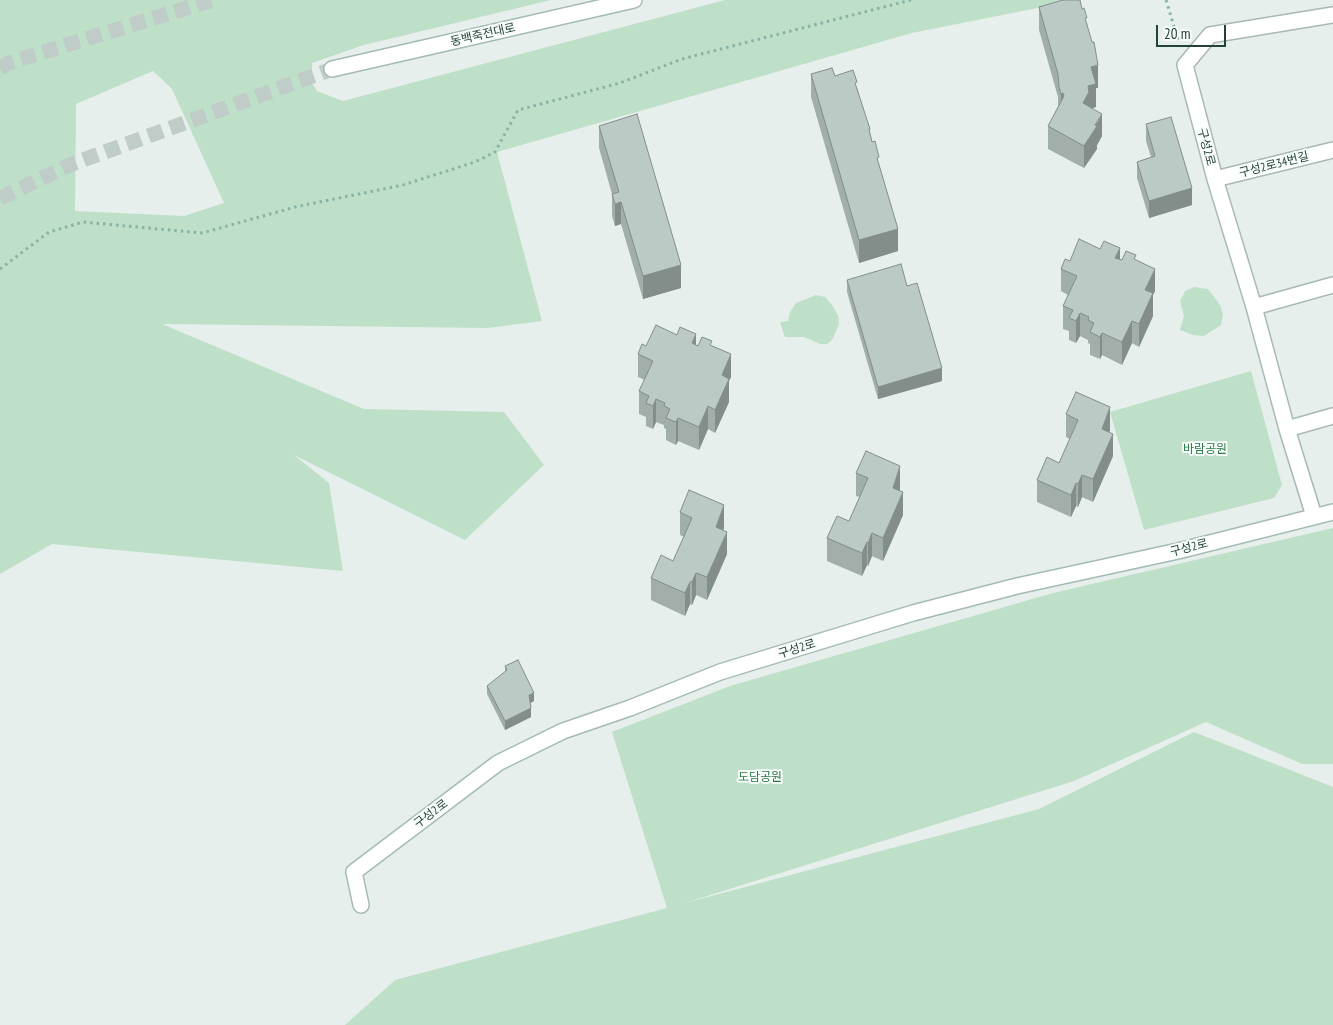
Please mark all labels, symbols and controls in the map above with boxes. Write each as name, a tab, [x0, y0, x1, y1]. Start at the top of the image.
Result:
scale bar	[1158, 15, 1228, 47]
street label: 동백죽전대로	[449, 21, 517, 49]
text: 20 m	[1164, 24, 1190, 43]
street label: 구성2로	[1194, 127, 1218, 167]
street label: 구성2로34번길	[1238, 149, 1310, 181]
park label: 바람공원	[1183, 443, 1227, 457]
street label: 구성2로	[1169, 536, 1209, 560]
street label: 구성2로	[776, 636, 818, 662]
park label: 도담공원	[738, 771, 782, 785]
street label: 구성2로	[411, 797, 451, 831]

